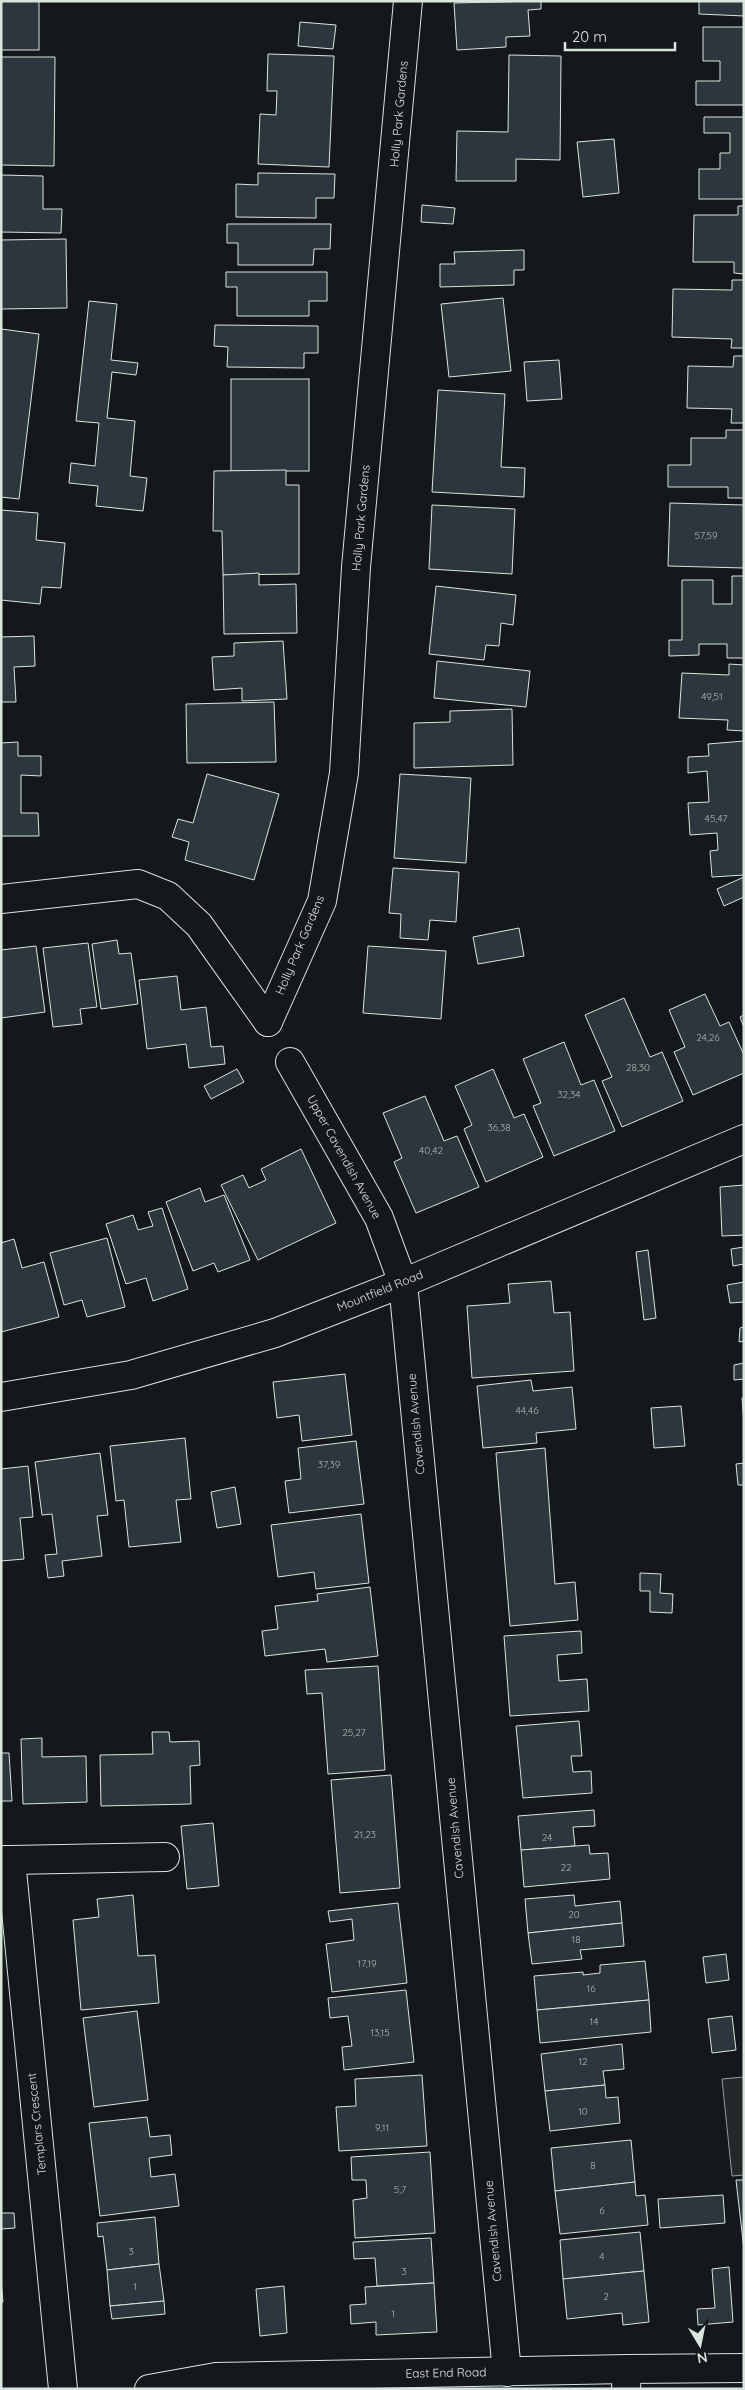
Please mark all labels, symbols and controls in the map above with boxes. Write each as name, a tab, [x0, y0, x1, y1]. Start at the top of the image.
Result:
scale bar	[565, 20, 675, 52]
text: 20 m	[572, 27, 607, 46]
street label: Holly Park Gardens	[386, 60, 411, 168]
street label: Holly Park Gardens	[348, 464, 373, 572]
house number: 57,59	[694, 529, 718, 542]
house number: 49,51	[701, 690, 723, 703]
house number: 45,47	[705, 812, 727, 825]
street label: Holly Park Gardens	[272, 892, 327, 997]
house number: 24,26	[696, 1031, 720, 1044]
house number: 28,30	[626, 1061, 650, 1074]
house number: 32,34	[557, 1088, 581, 1101]
street label: Upper Cavendish Avenue	[304, 1092, 385, 1222]
house number: 36,38	[487, 1121, 511, 1134]
house number: 40,42	[419, 1144, 443, 1157]
street label: Mountfield Road	[335, 1266, 425, 1315]
street label: Cavendish Avenue	[404, 1373, 427, 1475]
house number: 44,46	[515, 1404, 539, 1417]
house number: 37,39	[318, 1458, 341, 1471]
house number: 25,27	[342, 1726, 366, 1739]
street label: Cavendish Avenue	[443, 1777, 466, 1879]
house number: 21,23	[354, 1828, 376, 1841]
house number: 24	[542, 1831, 552, 1844]
house number: 22	[560, 1861, 572, 1874]
house number: 20	[568, 1908, 580, 1921]
house number: 18	[571, 1933, 581, 1946]
house number: 17,19	[357, 1957, 377, 1970]
house number: 16	[586, 1982, 596, 1995]
house number: 14	[590, 2015, 598, 2028]
house number: 13,15	[370, 2026, 390, 2039]
house number: 12	[578, 2055, 588, 2068]
street label: Templars Crescent	[24, 2072, 49, 2176]
house number: 10	[578, 2105, 588, 2118]
house number: 9,11	[375, 2121, 389, 2134]
house number: 8	[590, 2159, 596, 2172]
street label: Cavendish Avenue	[481, 2180, 504, 2282]
house number: 5,7	[394, 2183, 406, 2196]
house number: 6	[599, 2204, 605, 2217]
house number: 3	[128, 2245, 134, 2258]
house number: 4	[599, 2250, 605, 2263]
house number: 3	[401, 2265, 407, 2278]
house number: 1	[133, 2280, 137, 2293]
house number: 2	[603, 2290, 609, 2303]
house number: 1	[391, 2307, 395, 2320]
north arrow	[675, 2320, 725, 2370]
text: N	[696, 2348, 709, 2368]
street label: East End Road	[405, 2364, 487, 2381]

